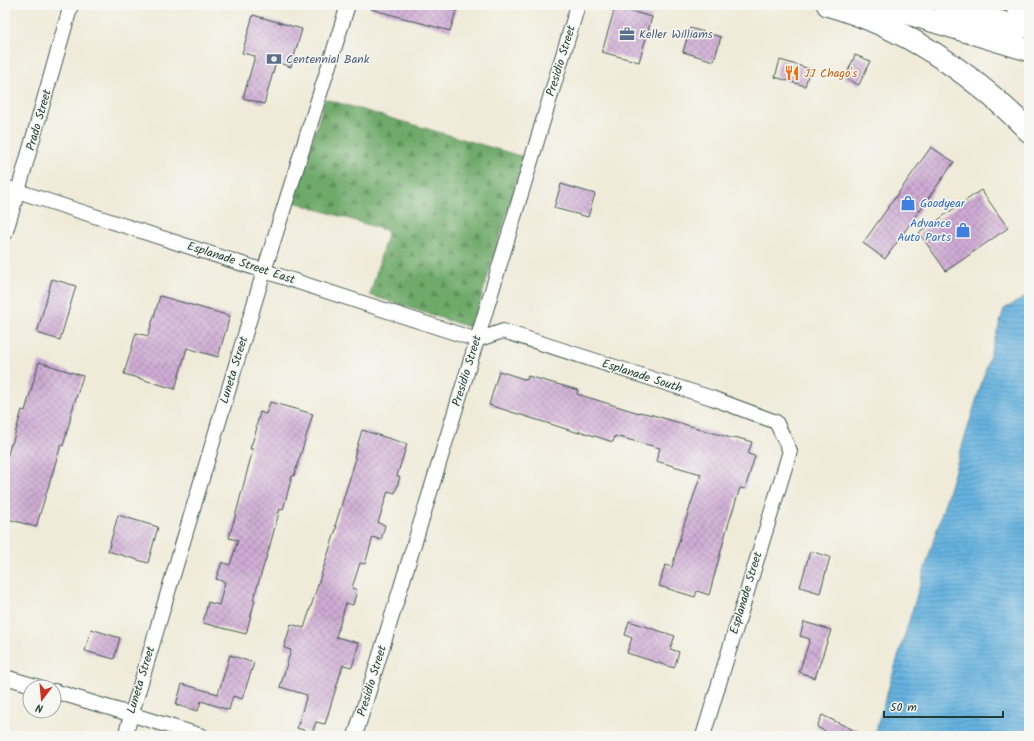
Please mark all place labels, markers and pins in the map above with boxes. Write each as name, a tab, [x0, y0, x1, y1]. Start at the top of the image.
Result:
office icon: Keller Williams	[618, 25, 636, 43]
place label: Keller Williams	[639, 25, 713, 44]
bank icon: Centennial Bank	[265, 50, 283, 68]
place label: Centennial Bank	[286, 50, 370, 69]
restaurant icon: JJ Chago's	[783, 64, 801, 82]
place label: JJ Chago's	[804, 64, 857, 83]
shop icon: Goodyear	[899, 194, 917, 212]
place label: Goodyear	[920, 194, 966, 213]
place label: Advance Auto Parts	[897, 214, 952, 247]
shop icon: Advance Auto Parts	[954, 221, 972, 239]

